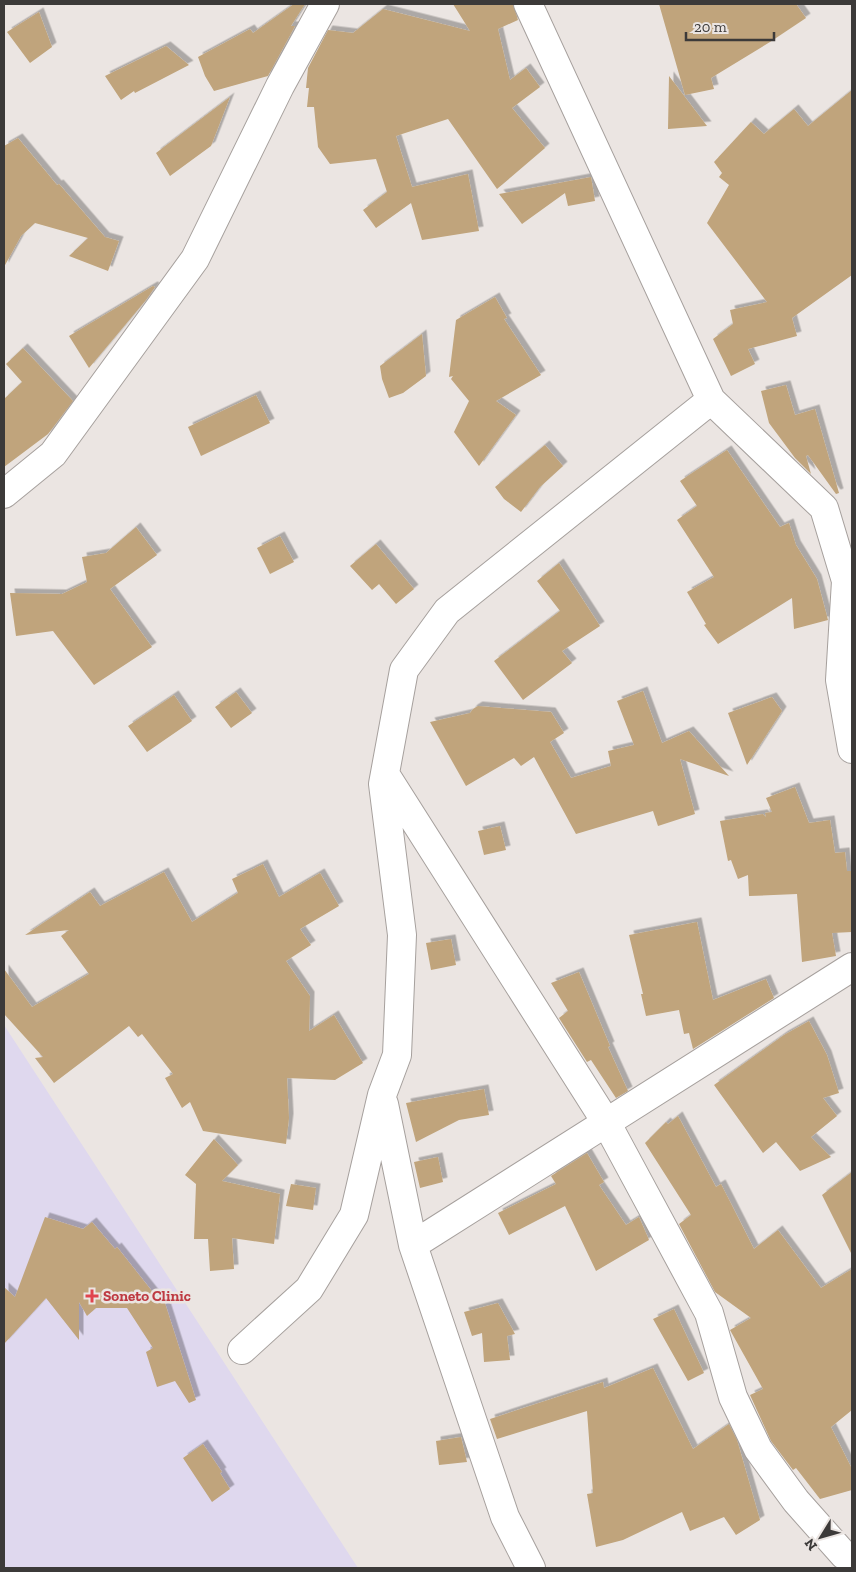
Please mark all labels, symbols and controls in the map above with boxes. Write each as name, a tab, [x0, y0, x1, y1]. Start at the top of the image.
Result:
scale bar	[686, 10, 774, 42]
text: 20 m	[694, 18, 727, 36]
place label: Soneto Clinic	[103, 1287, 191, 1305]
marker: Soneto Clinic	[85, 1289, 99, 1303]
north arrow	[796, 1512, 846, 1562]
text: N	[801, 1535, 821, 1554]

